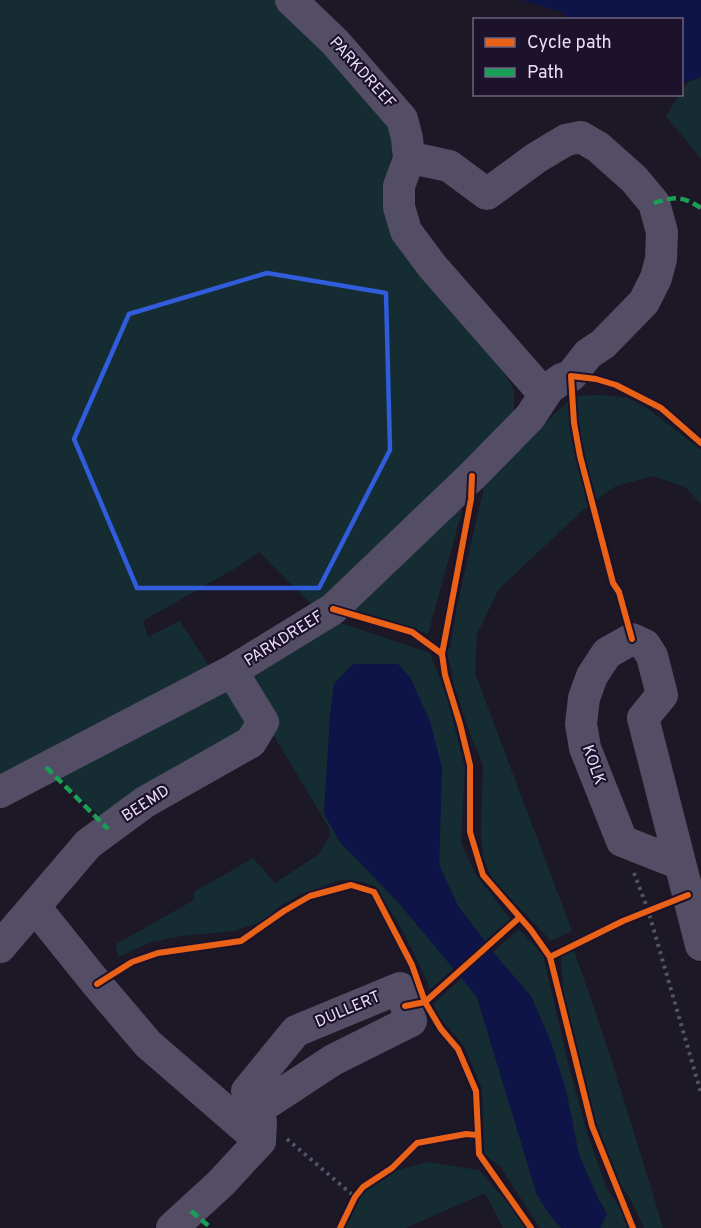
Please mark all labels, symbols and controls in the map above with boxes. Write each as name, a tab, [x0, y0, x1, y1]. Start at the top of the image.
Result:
legend	[473, 18, 683, 96]
text: Cycle path	[527, 32, 612, 55]
street label: PARKDREEF	[325, 33, 399, 113]
text: Path	[527, 62, 564, 85]
street label: PARKDREEF	[241, 607, 327, 671]
street label: KOLK	[577, 742, 609, 788]
street label: BEEMD	[118, 781, 174, 827]
street label: DULLERT	[312, 987, 384, 1033]

